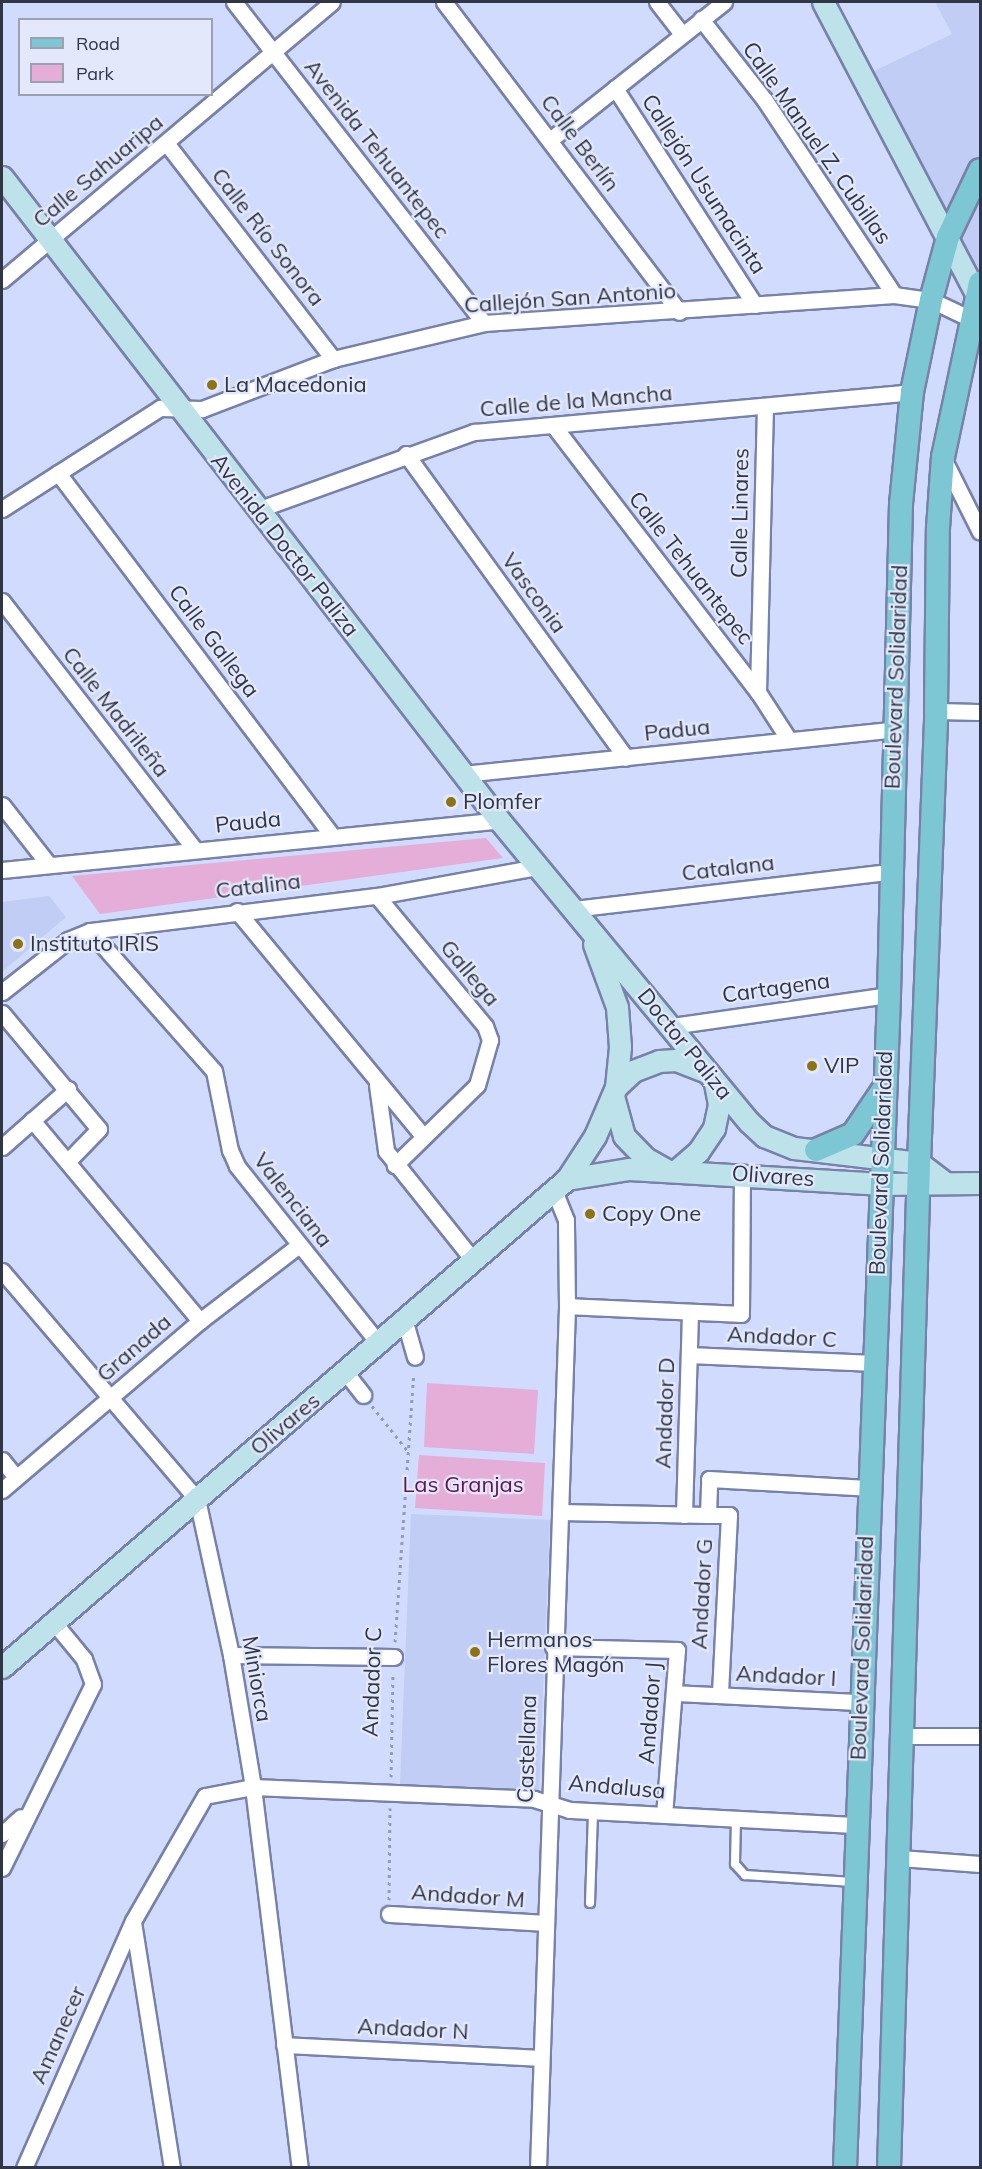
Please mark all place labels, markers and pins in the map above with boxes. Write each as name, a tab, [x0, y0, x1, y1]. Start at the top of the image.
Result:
place label: La Macedonia	[224, 372, 367, 398]
marker: La Macedonia	[205, 378, 219, 392]
place label: Plomfer	[463, 789, 542, 815]
marker: Plomfer	[444, 795, 458, 809]
place label: Instituto IRIS	[30, 931, 159, 957]
marker: Instituto IRIS	[11, 937, 25, 951]
place label: VIP	[824, 1053, 859, 1079]
marker: VIP	[805, 1059, 819, 1073]
place label: Copy One	[602, 1201, 701, 1227]
marker: Copy One	[583, 1207, 597, 1221]
place label: Hermanos Flores Magón	[487, 1626, 624, 1678]
marker: Hermanos Flores Magón	[468, 1645, 482, 1659]

